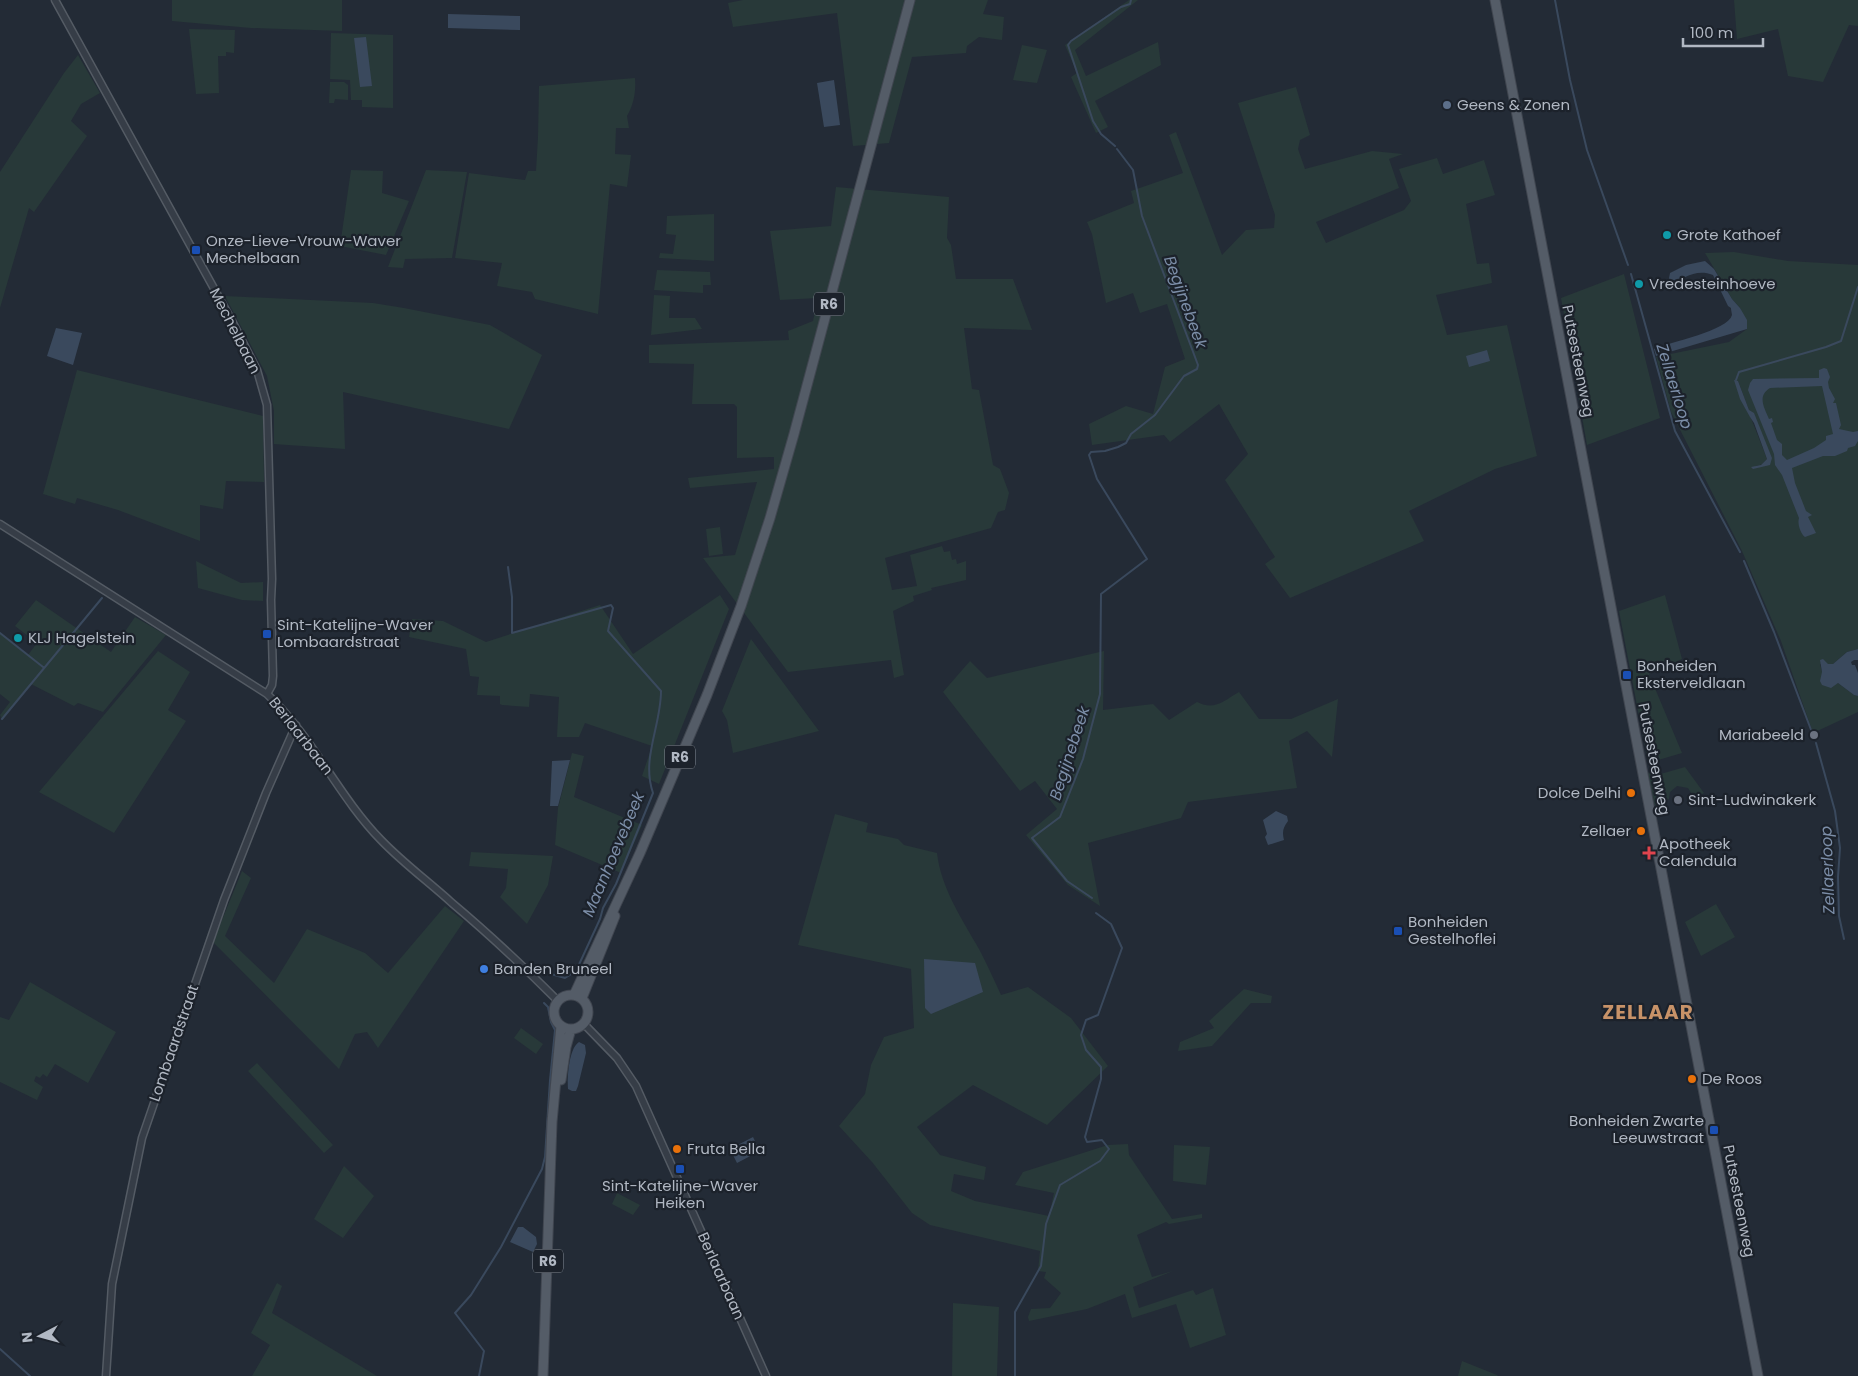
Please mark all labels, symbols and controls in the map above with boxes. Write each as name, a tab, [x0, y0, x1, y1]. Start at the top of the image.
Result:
scale bar	[1683, 15, 1763, 47]
text: 100 m	[1690, 22, 1733, 43]
place label: Geens & Zonen	[1457, 94, 1570, 115]
marker: Geens & Zonen	[1441, 99, 1453, 111]
place label: Grote Kathoef	[1677, 224, 1781, 245]
marker: Grote Kathoef	[1661, 229, 1673, 241]
place label: Onze-Lieve-Vrouw-Waver Mechelbaan	[206, 230, 401, 268]
marker: Onze-Lieve-Vrouw-Waver Mechelbaan	[190, 244, 202, 256]
water label: Begijnebeek	[1158, 252, 1213, 353]
place label: Vredesteinhoeve	[1649, 273, 1776, 294]
marker: Vredesteinhoeve	[1633, 278, 1645, 290]
street label: Mechelbaan	[205, 284, 266, 377]
road number: R6	[814, 292, 844, 316]
street label: Putsesteenweg	[1557, 303, 1600, 419]
water label: Zellaerloop	[1650, 340, 1698, 432]
place label: Sint-Katelijne-Waver Lombaardstraat	[277, 614, 433, 652]
place label: KLJ Hagelstein	[28, 627, 135, 648]
marker: Sint-Katelijne-Waver Lombaardstraat	[261, 628, 273, 640]
marker: KLJ Hagelstein	[12, 632, 24, 644]
place label: Bonheiden Eksterveldlaan	[1637, 655, 1746, 693]
marker: Bonheiden Eksterveldlaan	[1621, 669, 1633, 681]
street label: Berlaarbaan	[264, 692, 339, 779]
street label: Putsesteenweg	[1633, 701, 1676, 817]
water label: Begijnebeek	[1043, 703, 1096, 803]
place label: Mariabeeld	[1719, 724, 1804, 745]
marker: Mariabeeld	[1808, 729, 1820, 741]
road number: R6	[665, 746, 695, 769]
place label: Dolce Delhi	[1538, 782, 1621, 803]
water label: Maanhoevebeek	[577, 787, 650, 920]
marker: Dolce Delhi	[1625, 787, 1637, 799]
place label: Sint-Ludwinakerk	[1688, 789, 1816, 810]
marker: Sint-Ludwinakerk	[1672, 794, 1684, 806]
place label: Zellaer	[1581, 820, 1631, 841]
marker: Zellaer	[1635, 825, 1647, 837]
water label: Zellaerloop	[1814, 825, 1841, 916]
place label: Apotheek Calendula	[1659, 833, 1737, 871]
marker: Apotheek Calendula	[1643, 847, 1655, 859]
place label: Bonheiden Gestelhoflei	[1408, 911, 1496, 949]
marker: Bonheiden Gestelhoflei	[1392, 925, 1404, 937]
place label: Banden Bruneel	[494, 958, 612, 979]
marker: Banden Bruneel	[478, 963, 490, 975]
street label: Lombaardstraat	[144, 982, 203, 1104]
district label: ZELLAAR	[1602, 998, 1694, 1026]
place label: De Roos	[1702, 1068, 1762, 1089]
marker: De Roos	[1686, 1073, 1698, 1085]
place label: Bonheiden Zwarte Leeuwstraat	[1569, 1110, 1704, 1148]
marker: Bonheiden Zwarte Leeuwstraat	[1708, 1124, 1720, 1136]
place label: Fruta Bella	[687, 1138, 765, 1159]
marker: Fruta Bella	[671, 1143, 683, 1155]
street label: Putsesteenweg	[1718, 1143, 1761, 1259]
marker: Sint-Katelijne-Waver Heiken	[674, 1163, 686, 1175]
place label: Sint-Katelijne-Waver Heiken	[602, 1175, 758, 1213]
street label: Berlaarbaan	[693, 1229, 750, 1323]
road number: R6	[533, 1250, 563, 1272]
north arrow	[15, 1311, 65, 1361]
text: N	[17, 1331, 38, 1344]

